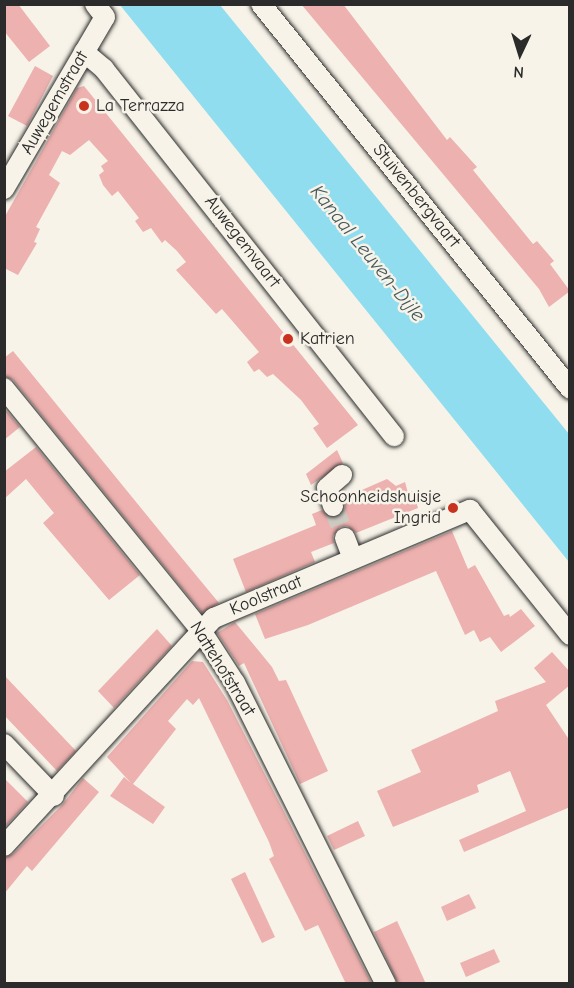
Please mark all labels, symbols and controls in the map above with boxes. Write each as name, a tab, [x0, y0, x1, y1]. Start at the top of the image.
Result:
north arrow	[490, 24, 550, 84]
street label: Auwegemstraat	[17, 47, 93, 159]
text: N	[513, 63, 525, 81]
place label: La Terrazza	[96, 95, 185, 117]
marker: La Terrazza	[77, 99, 91, 113]
street label: Stuivenbergvaart	[368, 140, 464, 252]
water label: Kanaal Leuven-Dijle	[305, 180, 431, 326]
street label: Auwegemvaart	[199, 192, 285, 292]
place label: Katrien	[300, 328, 355, 350]
marker: Katrien	[281, 332, 295, 346]
place label: Schoonheidshuisje Ingrid	[300, 487, 441, 530]
marker: Schoonheidshuisje Ingrid	[446, 501, 460, 515]
street label: Koolstraat	[227, 571, 305, 621]
street label: Nattehofstraat	[184, 618, 260, 720]

